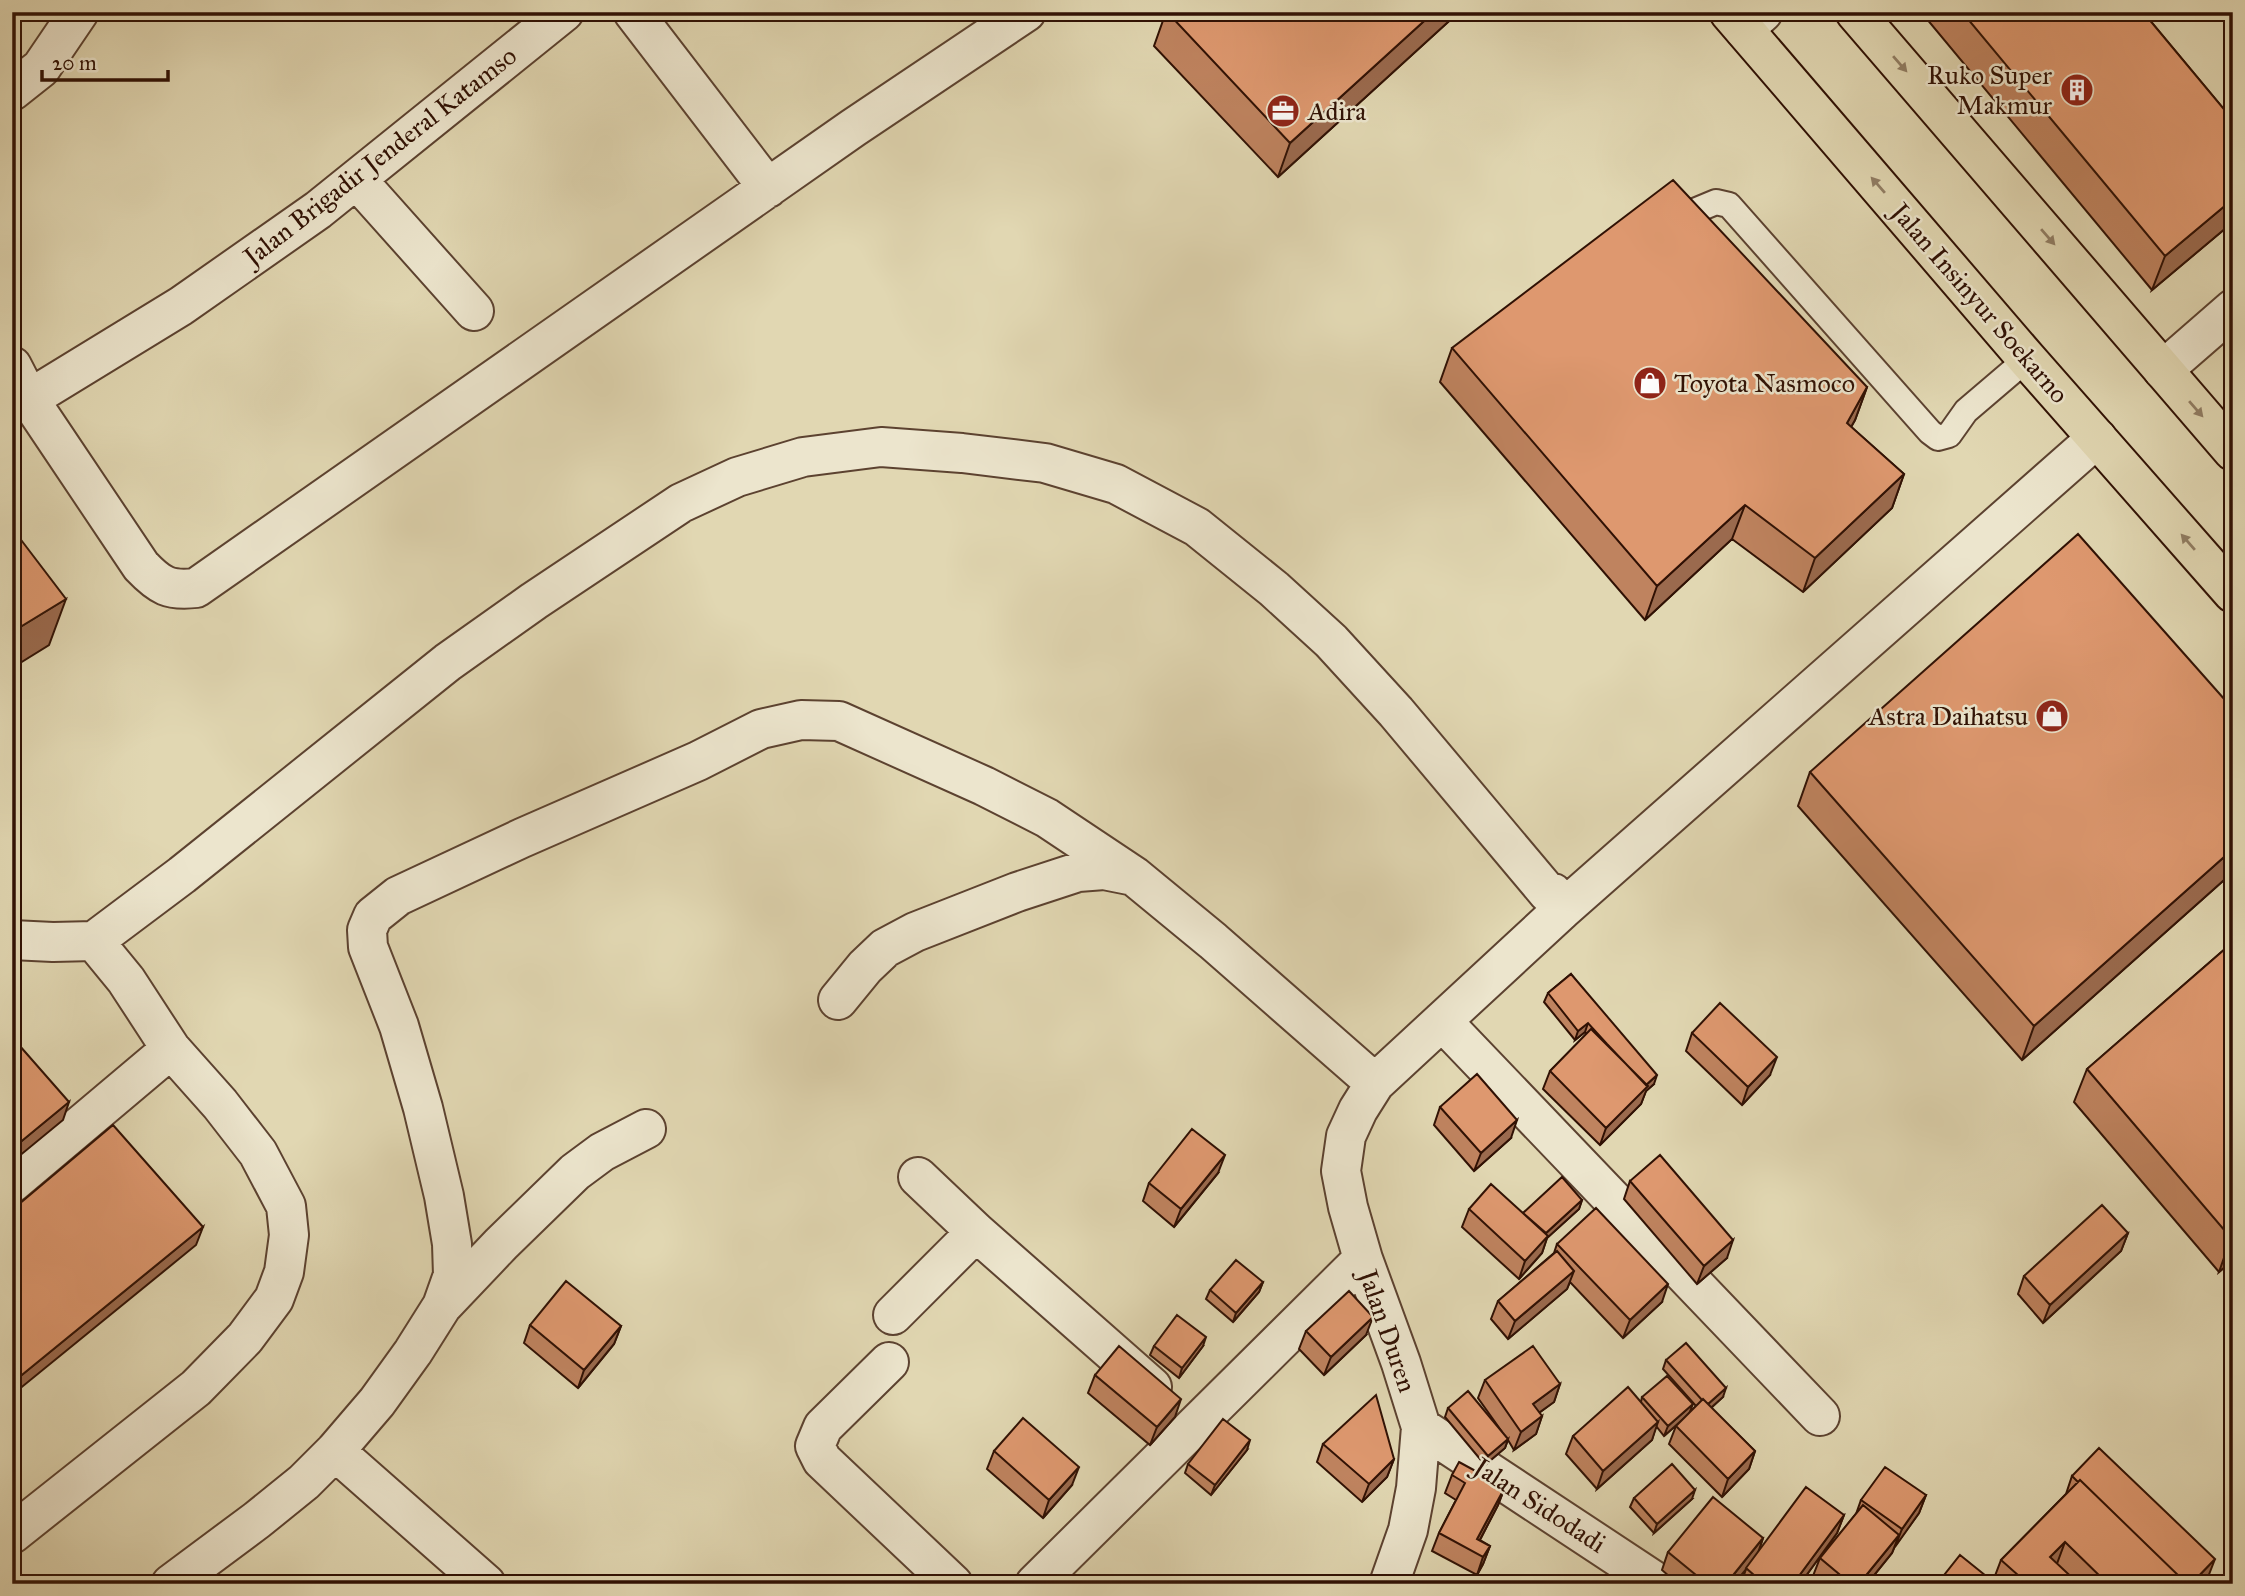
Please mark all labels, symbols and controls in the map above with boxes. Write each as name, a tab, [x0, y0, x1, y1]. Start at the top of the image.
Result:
scale bar	[42, 38, 168, 82]
street label: Jalan Brigadir Jenderal Katamso	[235, 39, 523, 274]
text: 20 m	[52, 50, 97, 76]
one-way arrow	[1892, 55, 1908, 73]
place label: Ruko Super Makmur	[1927, 59, 2052, 121]
building icon: Ruko Super Makmur	[2058, 71, 2096, 109]
office icon: Adira	[1264, 92, 1302, 130]
place label: Adira	[1307, 95, 1366, 127]
one-way arrow	[1871, 176, 1886, 193]
street label: Jalan Insinyur Soekarno	[1882, 194, 2076, 410]
one-way arrow	[2040, 228, 2055, 245]
shop icon: Toyota Nasmoco	[1631, 364, 1669, 402]
place label: Toyota Nasmoco	[1674, 367, 1855, 399]
one-way arrow	[2188, 400, 2204, 418]
one-way arrow	[2180, 533, 2196, 551]
shop icon: Astra Daihatsu	[2033, 697, 2071, 735]
place label: Astra Daihatsu	[1868, 700, 2028, 732]
street label: Jalan Duren	[1351, 1263, 1424, 1396]
street label: Jalan Sidodadi	[1465, 1449, 1612, 1560]

